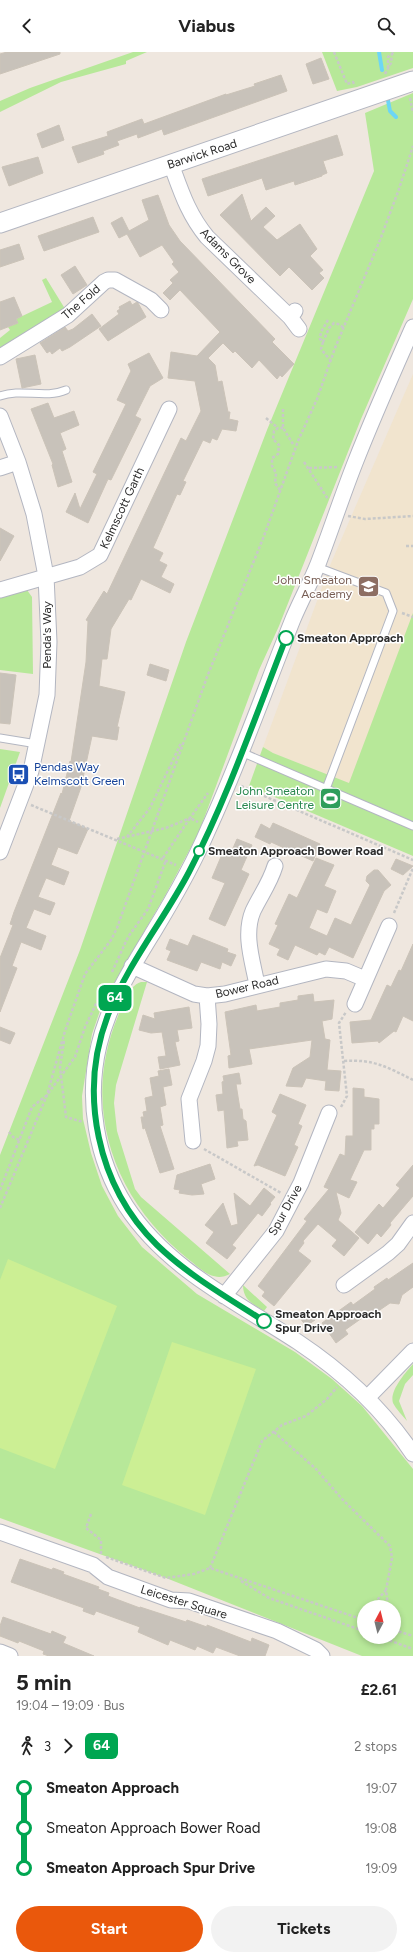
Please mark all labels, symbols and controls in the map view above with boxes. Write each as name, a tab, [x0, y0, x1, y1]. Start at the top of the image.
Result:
icon: back	[16, 15, 38, 37]
text: Viabus	[178, 15, 235, 37]
icon: search	[375, 15, 397, 37]
street label: Barwick Road	[165, 136, 239, 172]
street label: Adams Grove	[197, 225, 259, 287]
street label: The Fold	[59, 282, 103, 322]
street label: Kelmscott Garth	[97, 465, 147, 551]
place label: John Smeaton Academy	[274, 573, 353, 601]
school or university icon: John Smeaton Academy	[355, 574, 381, 600]
street label: Penda's Way	[40, 601, 54, 669]
marker: Smeaton Approach	[278, 630, 294, 646]
place label: Smeaton Approach	[297, 631, 404, 645]
place label: Pendas Way Kelmscott Green	[34, 760, 125, 788]
bus stop icon: Pendas Way Kelmscott Green	[6, 761, 32, 787]
place label: John Smeaton Leisure Centre	[236, 784, 314, 812]
sports icon: John Smeaton Leisure Centre	[317, 785, 343, 811]
place label: Smeaton Approach Bower Road	[208, 844, 384, 858]
marker: Smeaton Approach Bower Road	[193, 845, 205, 857]
street label: Bower Road	[214, 973, 280, 1001]
line badge: 64	[97, 985, 133, 1011]
text: 64	[107, 989, 123, 1006]
street label: Spur Drive	[265, 1182, 305, 1238]
place label: Smeaton Approach Spur Drive	[275, 1307, 382, 1335]
marker: Smeaton Approach Spur Drive	[256, 1313, 272, 1329]
street label: Leicester Square	[139, 1582, 230, 1622]
north arrow	[357, 1600, 401, 1644]
map controls	[357, 1600, 401, 1644]
text: 5 min	[16, 1669, 71, 1696]
text: £2.61	[361, 1681, 397, 1699]
text: 19:04 – 19:09 · Bus	[16, 1698, 125, 1713]
icon: walk	[16, 1735, 38, 1757]
icon: forward	[57, 1735, 79, 1757]
text: 64	[93, 1737, 110, 1754]
text: 3	[44, 1739, 51, 1754]
text: 2 stops	[354, 1739, 397, 1754]
text: Smeaton Approach	[46, 1779, 179, 1797]
text: 19:07	[366, 1781, 397, 1796]
text: Smeaton Approach Bower Road	[46, 1819, 260, 1837]
text: 19:08	[365, 1821, 397, 1836]
text: Smeaton Approach Spur Drive	[46, 1859, 255, 1877]
text: 19:09	[365, 1861, 397, 1876]
button: Start	[16, 1906, 203, 1952]
button: Tickets	[211, 1906, 397, 1952]

